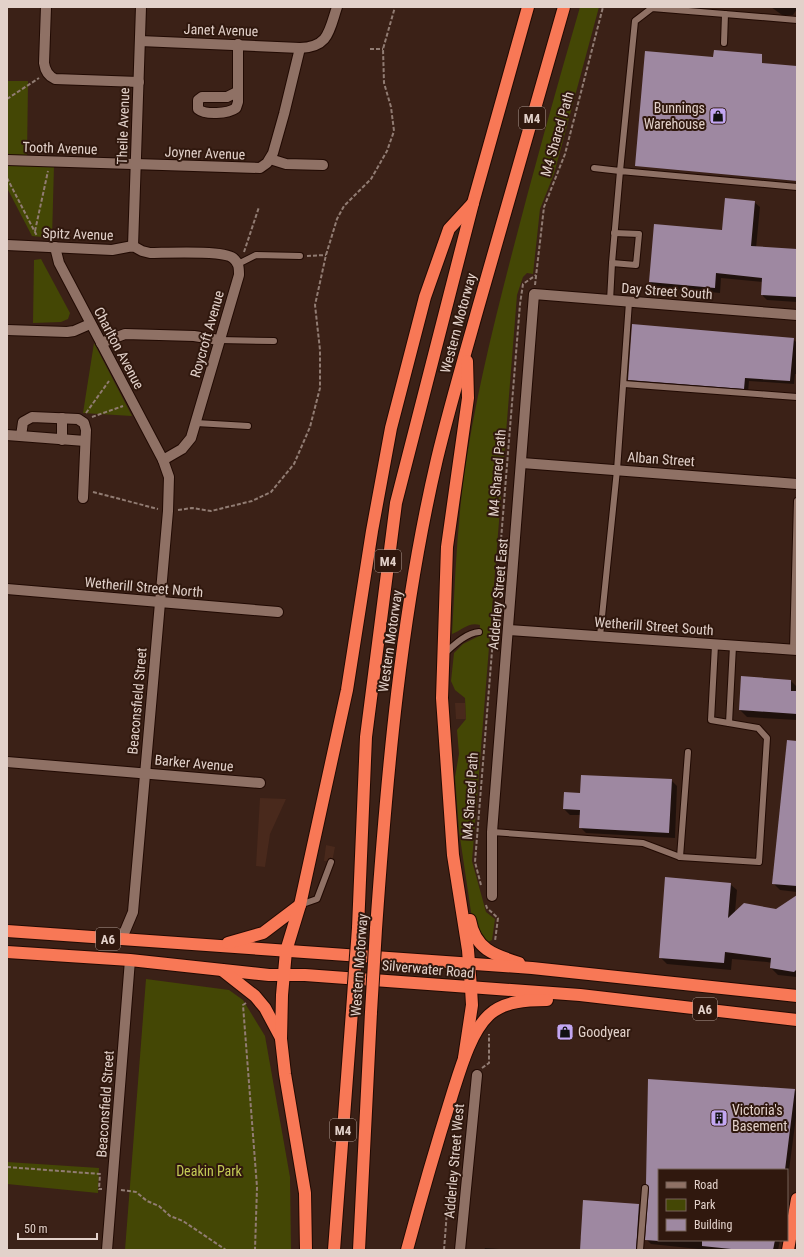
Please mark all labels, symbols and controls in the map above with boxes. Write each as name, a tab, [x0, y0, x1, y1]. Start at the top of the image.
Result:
street label: Janet Avenue	[184, 21, 259, 39]
street label: Theile Avenue	[114, 87, 132, 165]
street label: M4 Shared Path	[537, 90, 577, 178]
place label: Bunnings Warehouse	[644, 100, 705, 132]
shop icon: Bunnings Warehouse	[708, 106, 728, 126]
road number: M4	[519, 107, 545, 129]
street label: Tooth Avenue	[22, 139, 98, 157]
street label: Joyner Avenue	[164, 144, 246, 162]
street label: Spitz Avenue	[42, 225, 114, 243]
street label: Western Motorway	[437, 271, 479, 375]
street label: Day Street South	[621, 280, 713, 302]
street label: Roycroft Avenue	[187, 288, 227, 379]
street label: Charlton Avenue	[91, 304, 147, 392]
street label: M4 Shared Path	[485, 429, 509, 517]
street label: Alban Street	[627, 449, 695, 469]
street label: Adderley Street East	[485, 538, 511, 650]
road number: M4	[375, 550, 401, 572]
street label: Wetherill Street North	[84, 574, 204, 600]
street label: Western Motorway	[375, 589, 405, 693]
street label: Wetherill Street South	[594, 614, 714, 638]
street label: Beaconsfield Street	[124, 647, 150, 755]
street label: Barker Avenue	[154, 752, 235, 774]
street label: M4 Shared Path	[459, 752, 481, 840]
street label: Western Motorway	[347, 913, 371, 1017]
road number: A6	[96, 928, 120, 950]
street label: Silverwater Road	[381, 957, 475, 981]
road number: A6	[693, 998, 717, 1020]
shop icon: Goodyear	[555, 1022, 575, 1042]
place label: Goodyear	[578, 1024, 631, 1040]
street label: Beaconsfield Street	[93, 1050, 117, 1158]
place label: Victoria's Basement	[732, 1102, 787, 1134]
street label: Adderley Street West	[441, 1103, 467, 1219]
building icon: Victoria's Basement	[709, 1108, 729, 1128]
road number: M4	[330, 1119, 356, 1141]
park label: Deakin Park	[176, 1163, 243, 1179]
legend	[658, 1169, 788, 1241]
text: Road	[694, 1178, 718, 1192]
text: Park	[694, 1198, 716, 1212]
scale bar	[18, 1215, 97, 1241]
text: Building	[694, 1218, 732, 1232]
text: 50 m	[24, 1222, 48, 1236]

